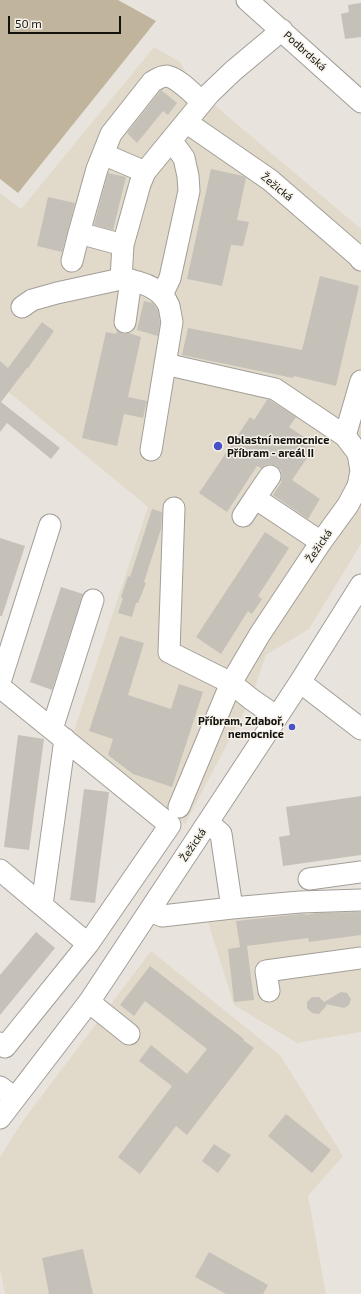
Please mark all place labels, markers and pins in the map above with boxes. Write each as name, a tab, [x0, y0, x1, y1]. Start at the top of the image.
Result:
place label: Oblastní nemocnice Příbram - areál II	[227, 433, 329, 459]
marker: Oblastní nemocnice Příbram - areál II	[212, 440, 224, 452]
place label: Příbram, Zdaboř, nemocnice	[198, 714, 284, 740]
marker: Příbram, Zdaboř, nemocnice	[287, 722, 297, 732]

